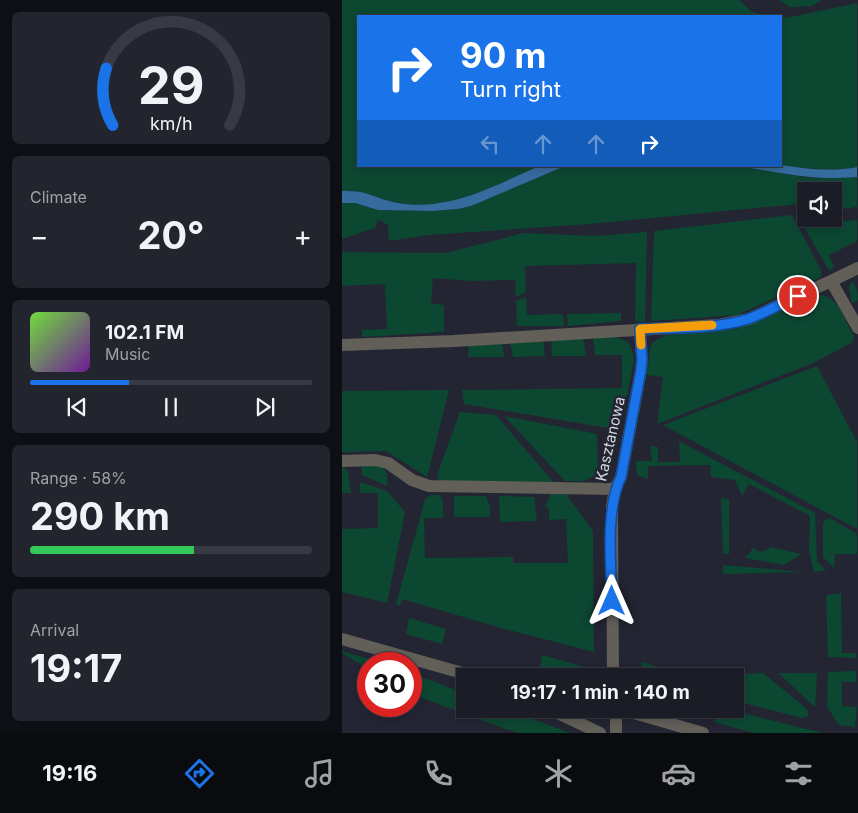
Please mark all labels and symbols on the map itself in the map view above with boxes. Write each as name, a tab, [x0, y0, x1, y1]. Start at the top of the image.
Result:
pin	[777, 275, 819, 317]
street label: Kasztanowa	[591, 395, 629, 483]
position arrow	[585, 574, 637, 626]
speed limit sign: 30	[357, 652, 422, 717]

